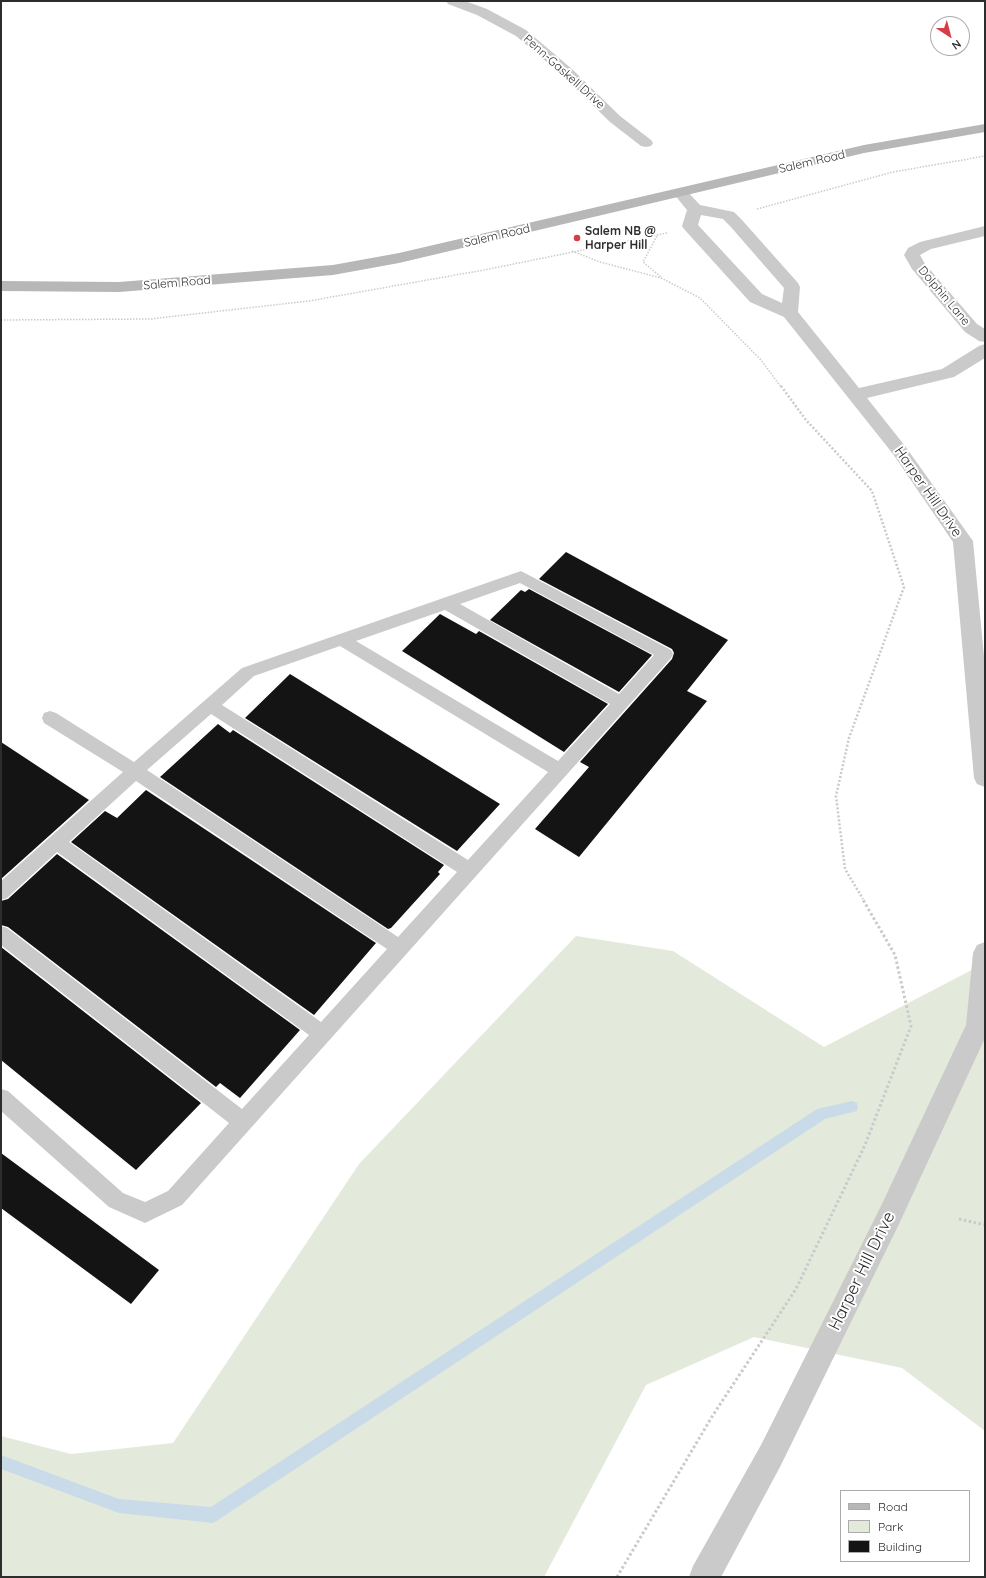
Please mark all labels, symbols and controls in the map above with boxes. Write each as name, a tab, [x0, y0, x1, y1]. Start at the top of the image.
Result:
north arrow	[930, 16, 970, 56]
street label: Penn-Gaskell Drive	[520, 32, 608, 112]
text: N	[949, 37, 964, 53]
street label: Salem Road	[778, 147, 846, 177]
street label: Salem Road	[463, 221, 531, 251]
place label: Salem NB @ Harper Hill	[585, 224, 656, 252]
marker: Salem NB @ Harper Hill	[572, 233, 582, 243]
street label: Dolphin Lane	[915, 263, 973, 329]
street label: Salem Road	[143, 273, 211, 293]
street label: Harper Hill Drive	[891, 444, 965, 540]
street label: Harper Hill Drive	[824, 1208, 900, 1334]
legend	[840, 1490, 970, 1562]
text: Road	[878, 1499, 908, 1514]
text: Park	[878, 1519, 903, 1534]
text: Building	[878, 1539, 922, 1554]

